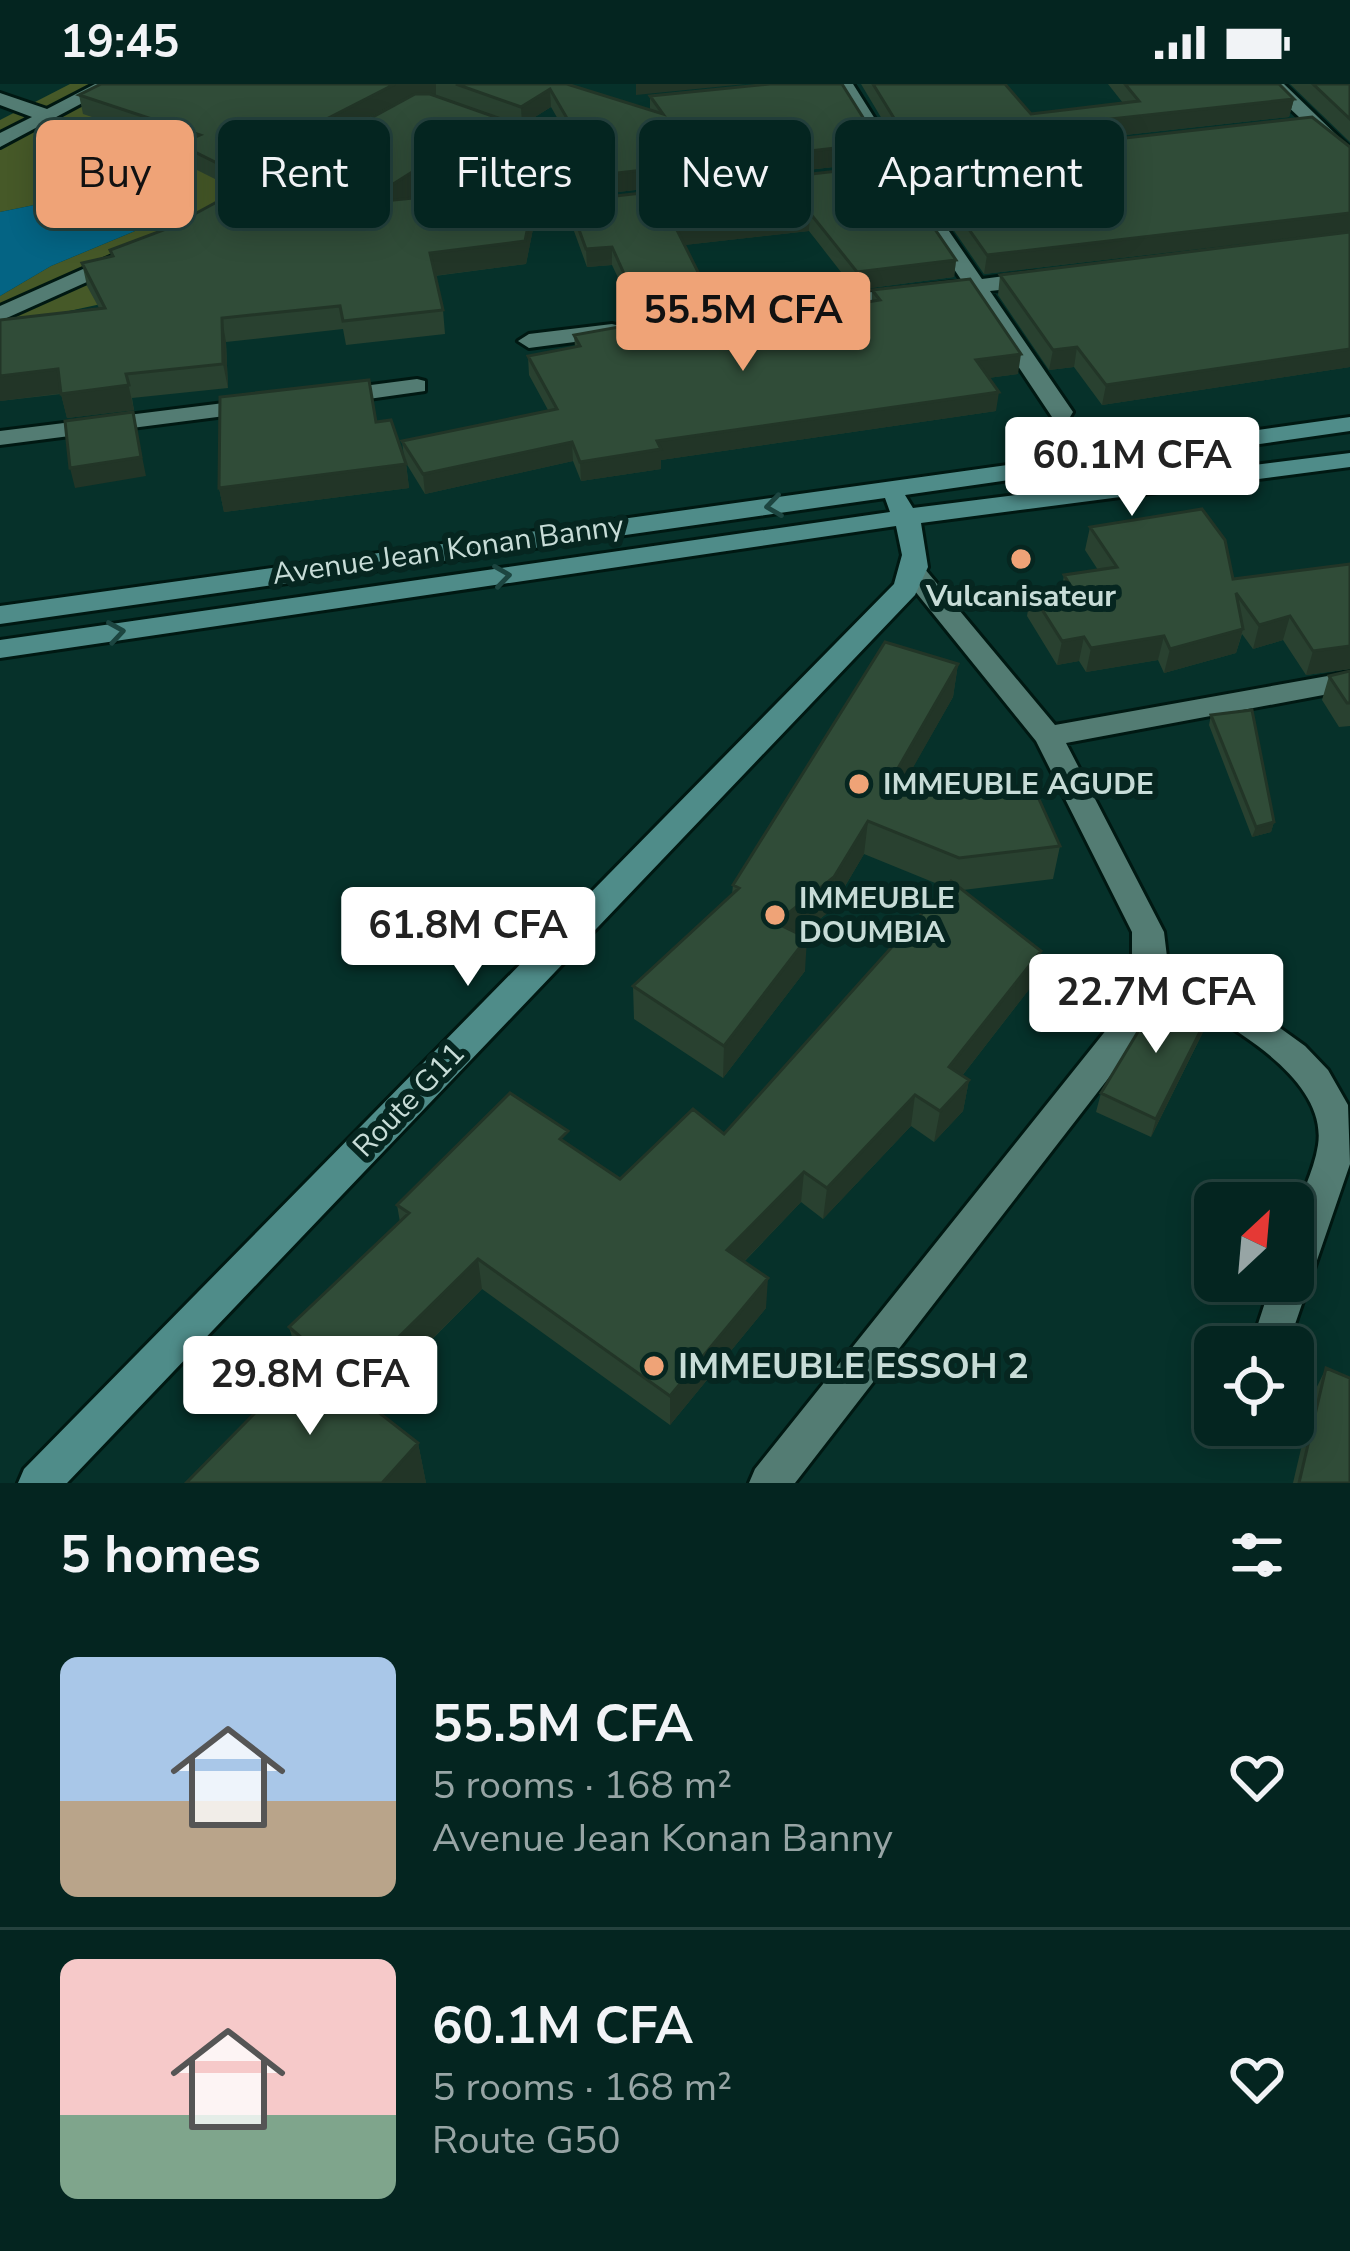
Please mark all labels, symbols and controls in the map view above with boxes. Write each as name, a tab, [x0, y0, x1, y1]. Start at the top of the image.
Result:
text: 19:45	[60, 12, 179, 73]
chip: Buy	[36, 120, 194, 228]
chip: Rent	[218, 120, 390, 228]
chip: Filters	[414, 120, 615, 228]
chip: New	[639, 120, 811, 228]
chip: Apartment	[835, 120, 1124, 228]
pin: 55.5M CFA	[606, 272, 880, 374]
text: 55.5M CFA	[643, 284, 843, 337]
pin: 60.1M CFA	[995, 417, 1269, 519]
text: 60.1M CFA	[1032, 429, 1232, 482]
one-way arrow	[764, 492, 784, 518]
street label: Avenue Jean Konan Banny	[270, 505, 627, 595]
marker: Vulcanisateur	[1008, 546, 1034, 572]
one-way arrow	[492, 564, 511, 590]
place label: Vulcanisateur	[925, 576, 1116, 617]
one-way arrow	[106, 620, 125, 646]
place label: IMMEUBLE AGUDE	[883, 764, 1154, 805]
marker: IMMEUBLE AGUDE	[846, 771, 872, 797]
place label: IMMEUBLE DOUMBIA	[799, 878, 955, 953]
pin: 61.8M CFA	[331, 887, 605, 989]
text: 61.8M CFA	[368, 899, 568, 952]
marker: IMMEUBLE DOUMBIA	[762, 902, 788, 928]
pin: 22.7M CFA	[1019, 954, 1293, 1056]
text: 22.7M CFA	[1056, 966, 1256, 1019]
street label: Route G11	[344, 1034, 474, 1166]
north arrow	[1194, 1182, 1314, 1302]
map controls	[1194, 1182, 1314, 1446]
button: locate	[1194, 1326, 1314, 1446]
pin: 29.8M CFA	[173, 1336, 447, 1438]
place label: IMMEUBLE ESSOH 2	[678, 1342, 1029, 1391]
text: 29.8M CFA	[210, 1348, 410, 1401]
marker: IMMEUBLE ESSOH 2	[641, 1353, 667, 1379]
text: 5 homes	[60, 1520, 261, 1590]
icon: filters	[1224, 1522, 1290, 1588]
text: 55.5M CFA	[432, 1689, 693, 1759]
icon: home	[156, 1705, 300, 1849]
icon: heart	[1224, 1744, 1290, 1810]
text: 5 rooms · 168 m²	[432, 1759, 732, 1812]
text: Avenue Jean Konan Banny	[432, 1812, 893, 1865]
text: 60.1M CFA	[432, 1991, 693, 2061]
icon: home	[156, 2007, 300, 2151]
icon: heart	[1224, 2046, 1290, 2112]
text: 5 rooms · 168 m²	[432, 2061, 732, 2114]
text: Route G50	[432, 2114, 621, 2167]

